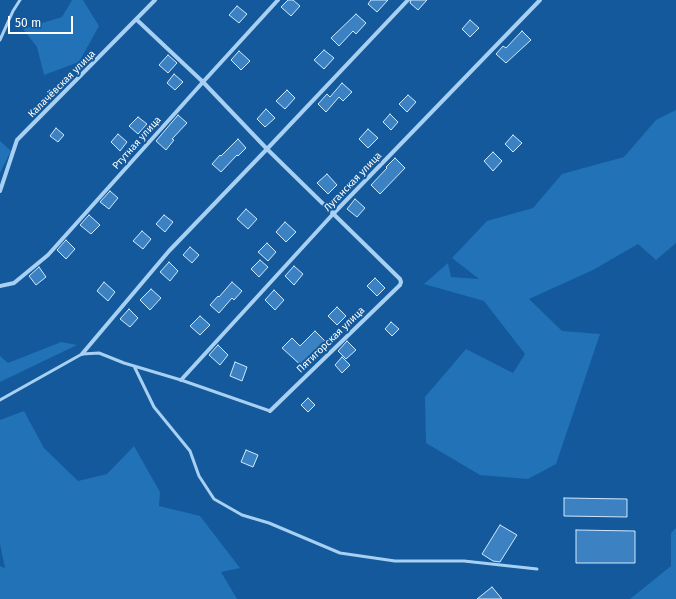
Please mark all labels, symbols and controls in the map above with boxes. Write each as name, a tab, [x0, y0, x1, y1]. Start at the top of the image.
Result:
scale bar	[10, 8, 75, 34]
text: 50 m	[15, 16, 41, 30]
street label: Калачёвская улица	[26, 48, 98, 120]
street label: Ртутная улица	[110, 114, 164, 172]
street label: Луганская улица	[322, 150, 384, 214]
street label: Пятигорская улица	[295, 304, 367, 376]

